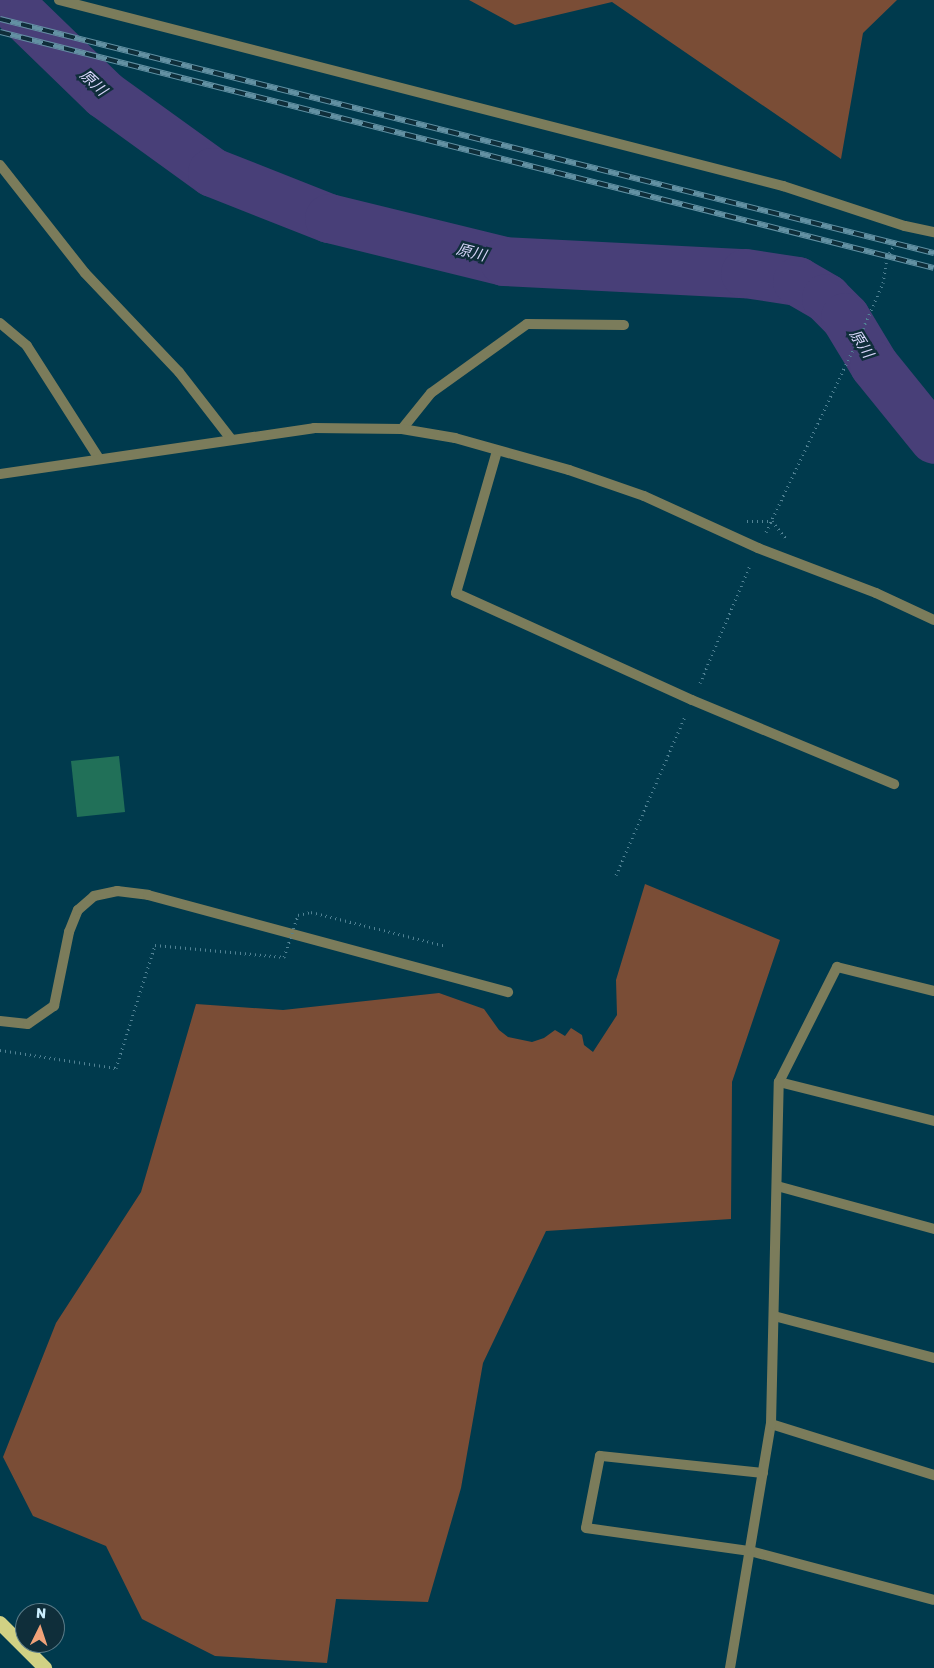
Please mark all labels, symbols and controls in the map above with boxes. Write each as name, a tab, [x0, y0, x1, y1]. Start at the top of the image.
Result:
water label: 原川	[76, 66, 110, 100]
water label: 原川	[454, 241, 488, 265]
water label: 原川	[845, 327, 877, 361]
north arrow	[15, 1603, 65, 1653]
text: N	[35, 1605, 47, 1622]

